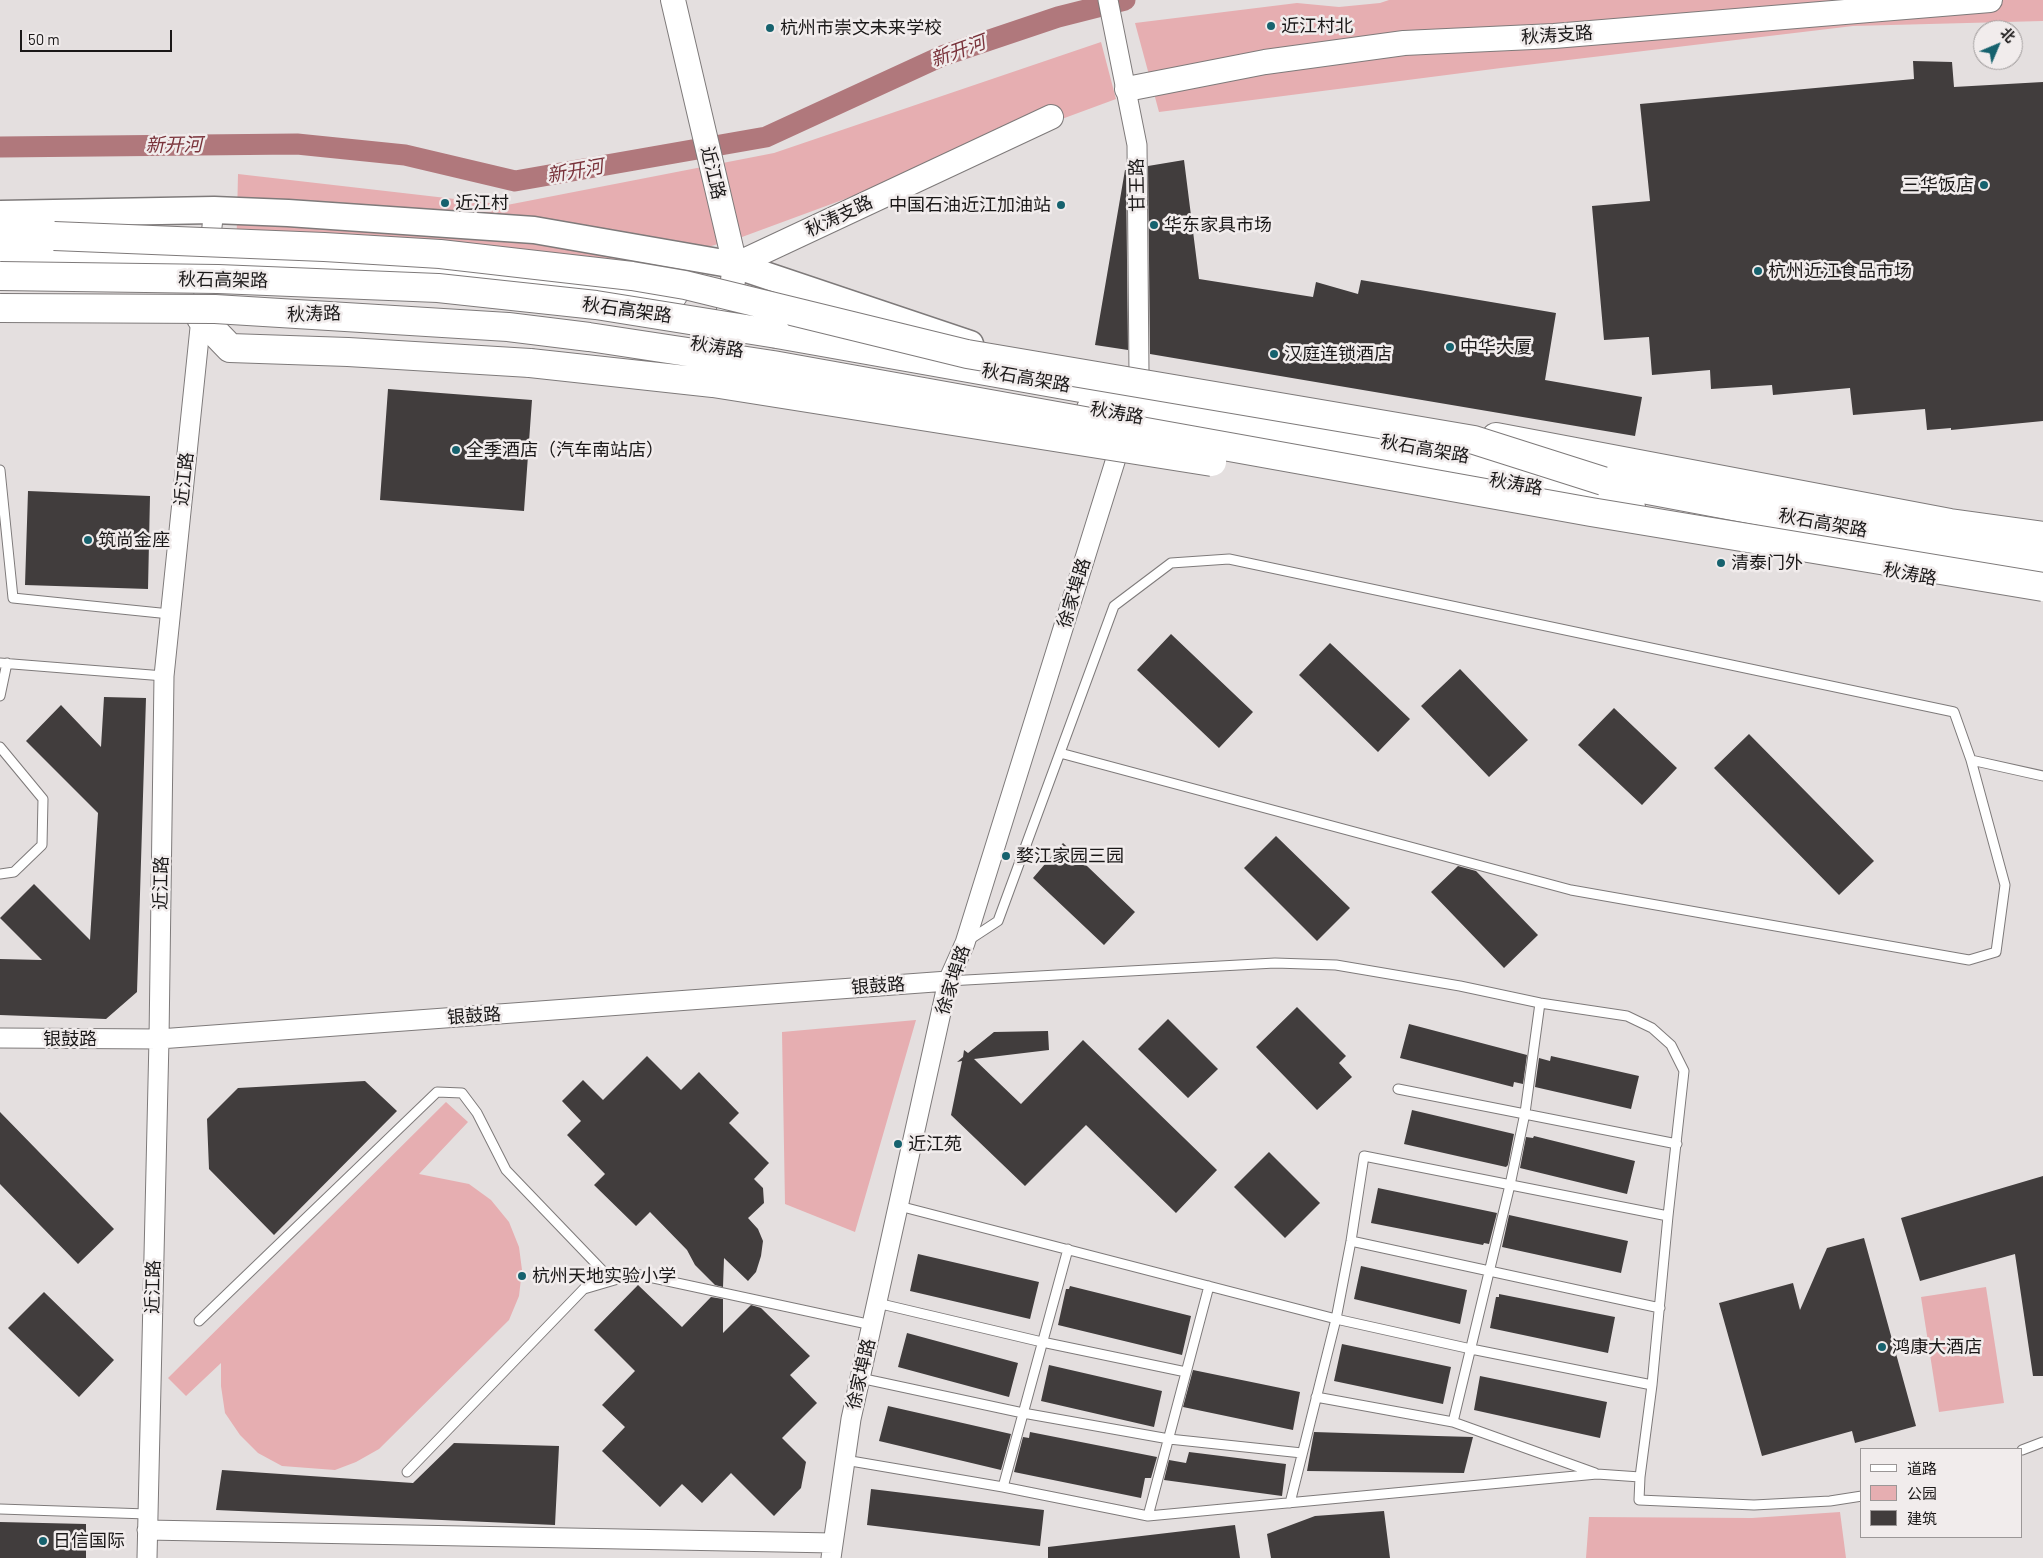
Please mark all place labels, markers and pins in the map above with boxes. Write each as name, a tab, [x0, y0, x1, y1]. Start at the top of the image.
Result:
place label: 近江村北	[1281, 15, 1353, 37]
place label: 杭州市崇文未来学校	[780, 17, 942, 39]
marker: 近江村北	[1265, 20, 1277, 32]
marker: 杭州市崇文未来学校	[764, 22, 776, 34]
place label: 三华饭店	[1902, 174, 1974, 196]
marker: 三华饭店	[1978, 179, 1990, 191]
place label: 近江村	[455, 192, 509, 214]
place label: 中国石油近江加油站	[889, 194, 1051, 216]
marker: 近江村	[439, 197, 451, 209]
marker: 中国石油近江加油站	[1055, 199, 1067, 211]
place label: 华东家具市场	[1164, 214, 1272, 236]
marker: 华东家具市场	[1148, 219, 1160, 231]
place label: 杭州近江食品市场	[1768, 260, 1912, 282]
marker: 杭州近江食品市场	[1752, 265, 1764, 277]
place label: 中华大厦	[1460, 336, 1532, 358]
marker: 中华大厦	[1444, 341, 1456, 353]
place label: 汉庭连锁酒店	[1284, 343, 1392, 365]
marker: 汉庭连锁酒店	[1268, 348, 1280, 360]
place label: 全季酒店（汽车南站店）	[466, 439, 664, 461]
marker: 全季酒店（汽车南站店）	[450, 444, 462, 456]
place label: 筑尚金座	[98, 529, 170, 551]
marker: 筑尚金座	[82, 534, 94, 546]
place label: 清泰门外	[1731, 552, 1803, 574]
marker: 清泰门外	[1715, 557, 1727, 569]
place label: 婺江家园三园	[1016, 845, 1124, 867]
marker: 婺江家园三园	[1000, 850, 1012, 862]
place label: 近江苑	[908, 1133, 962, 1155]
marker: 近江苑	[892, 1138, 904, 1150]
place label: 杭州天地实验小学	[532, 1265, 676, 1287]
marker: 杭州天地实验小学	[516, 1270, 528, 1282]
place label: 鸿康大酒店	[1892, 1336, 1982, 1358]
marker: 鸿康大酒店	[1876, 1341, 1888, 1353]
place label: 日信国际	[53, 1530, 125, 1552]
marker: 日信国际	[37, 1535, 49, 1547]

